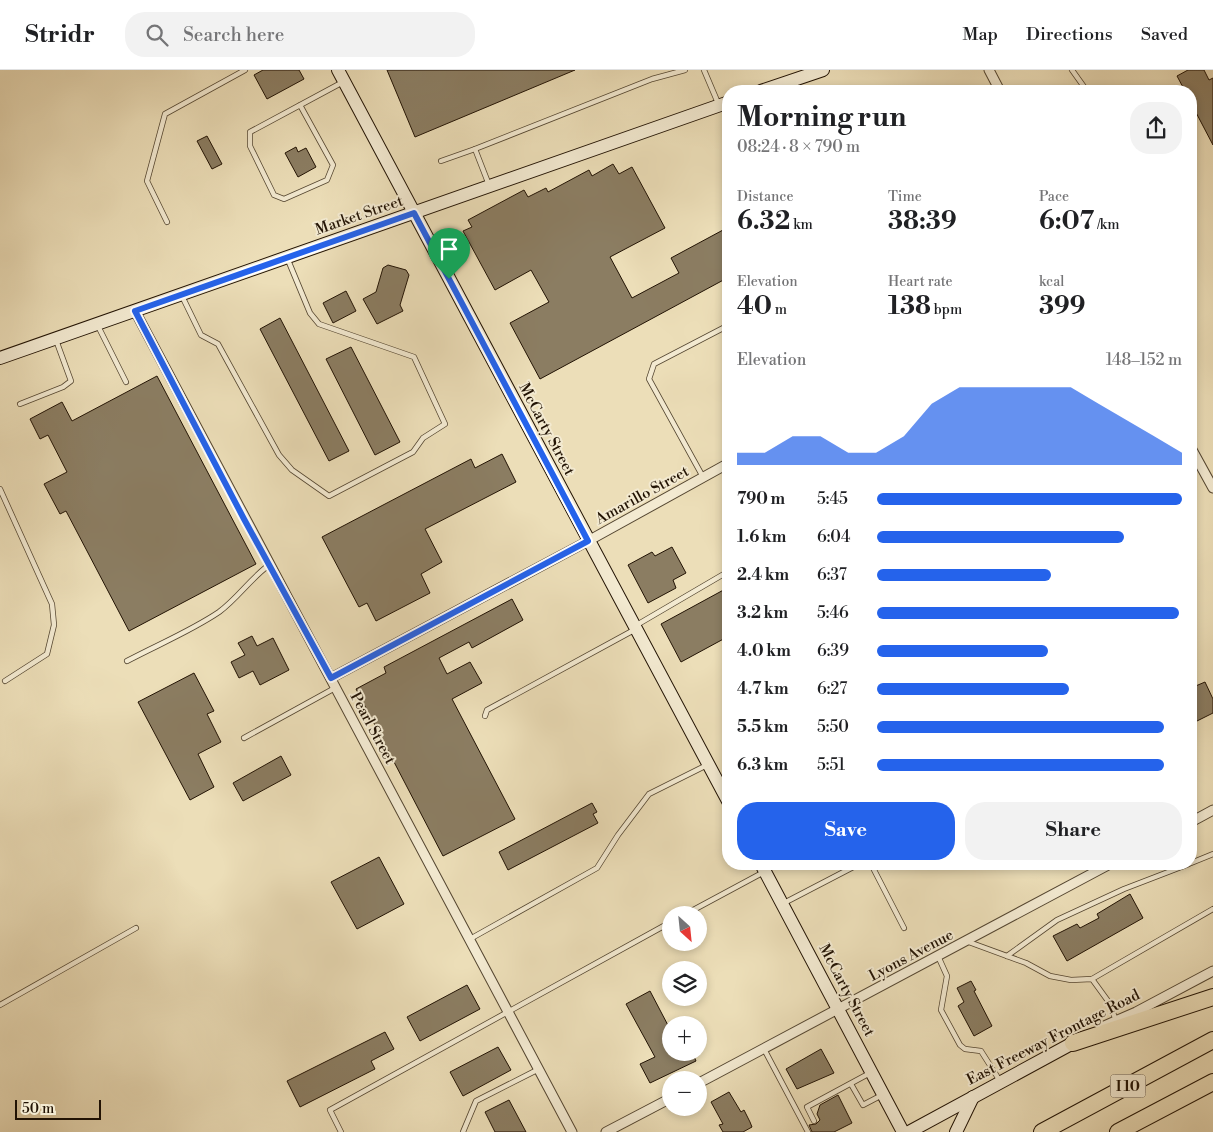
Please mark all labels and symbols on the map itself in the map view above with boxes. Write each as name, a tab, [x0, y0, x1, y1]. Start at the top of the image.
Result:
street label: Market Street	[313, 191, 406, 239]
pin	[428, 228, 470, 279]
street label: McCarty Street	[514, 380, 579, 479]
street label: Amarillo Street	[591, 462, 693, 529]
street label: Pearl Street	[346, 689, 400, 768]
north arrow	[662, 906, 708, 951]
street label: Lyons Avenue	[866, 925, 957, 986]
street label: McCarty Street	[814, 941, 879, 1040]
street label: East Freeway Frontage Road	[963, 985, 1144, 1090]
road number: I 10	[1110, 1074, 1146, 1098]
scale bar	[15, 1097, 101, 1120]

